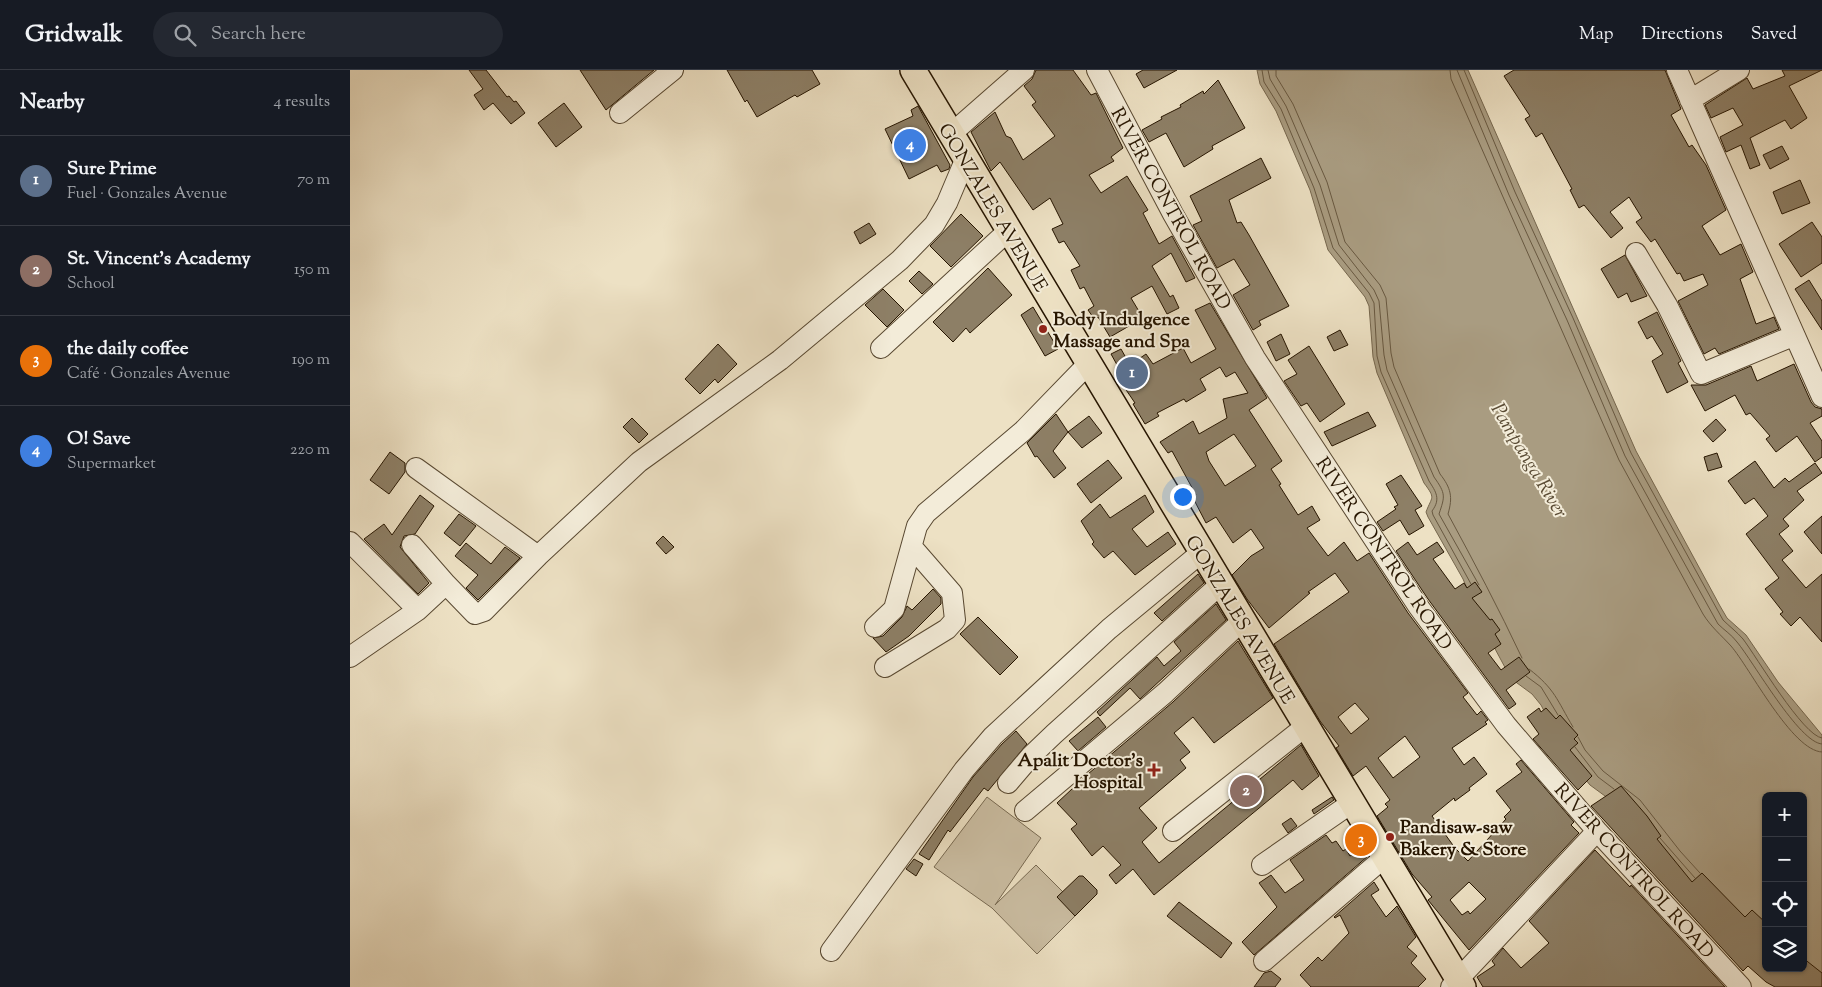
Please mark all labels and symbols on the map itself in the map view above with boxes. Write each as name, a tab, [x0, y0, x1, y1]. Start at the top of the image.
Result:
street label: RIVER CONTROL ROAD	[1103, 103, 1237, 315]
street label: GONZALES AVENUE	[931, 119, 1053, 298]
pin: 4	[894, 126, 926, 164]
place label: Body Indulgence Massage and Spa	[1053, 307, 1190, 356]
marker: Body Indulgence Massage and Spa	[1037, 323, 1049, 335]
pin: 1	[1116, 354, 1148, 392]
water label: Pampanga River	[1482, 398, 1574, 524]
street label: RIVER CONTROL ROAD	[1308, 452, 1458, 656]
your location	[1170, 484, 1196, 510]
street label: GONZALES AVENUE	[1178, 531, 1300, 710]
place label: Apalit Doctor's Hospital	[1017, 748, 1144, 797]
marker: Apalit Doctor's Hospital	[1147, 763, 1161, 777]
pin: 2	[1230, 772, 1262, 810]
street label: RIVER CONTROL ROAD	[1547, 778, 1719, 965]
place label: Pandisaw-saw Bakery & Store	[1400, 815, 1527, 864]
pin: 3	[1345, 821, 1377, 859]
marker: Pandisaw-saw Bakery & Store	[1384, 831, 1396, 843]

